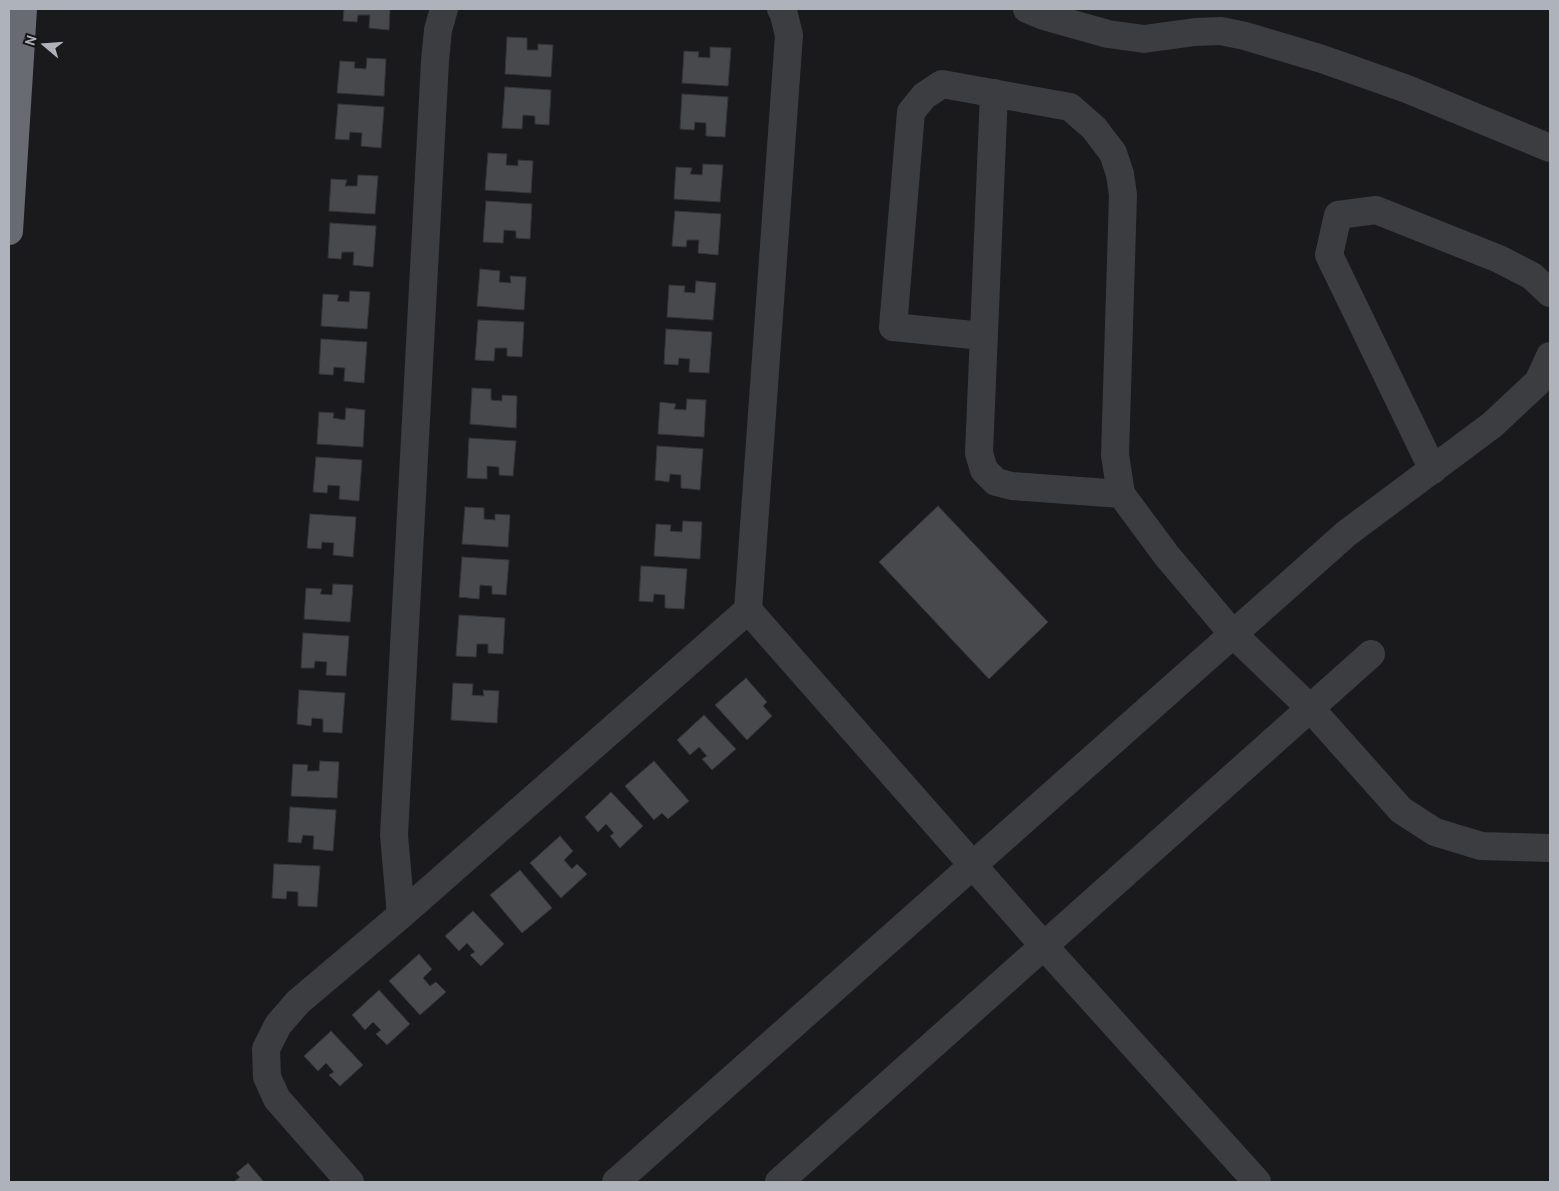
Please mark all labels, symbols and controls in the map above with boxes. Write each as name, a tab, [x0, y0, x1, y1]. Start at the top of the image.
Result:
north arrow	[20, 20, 70, 70]
text: N	[21, 33, 41, 48]

